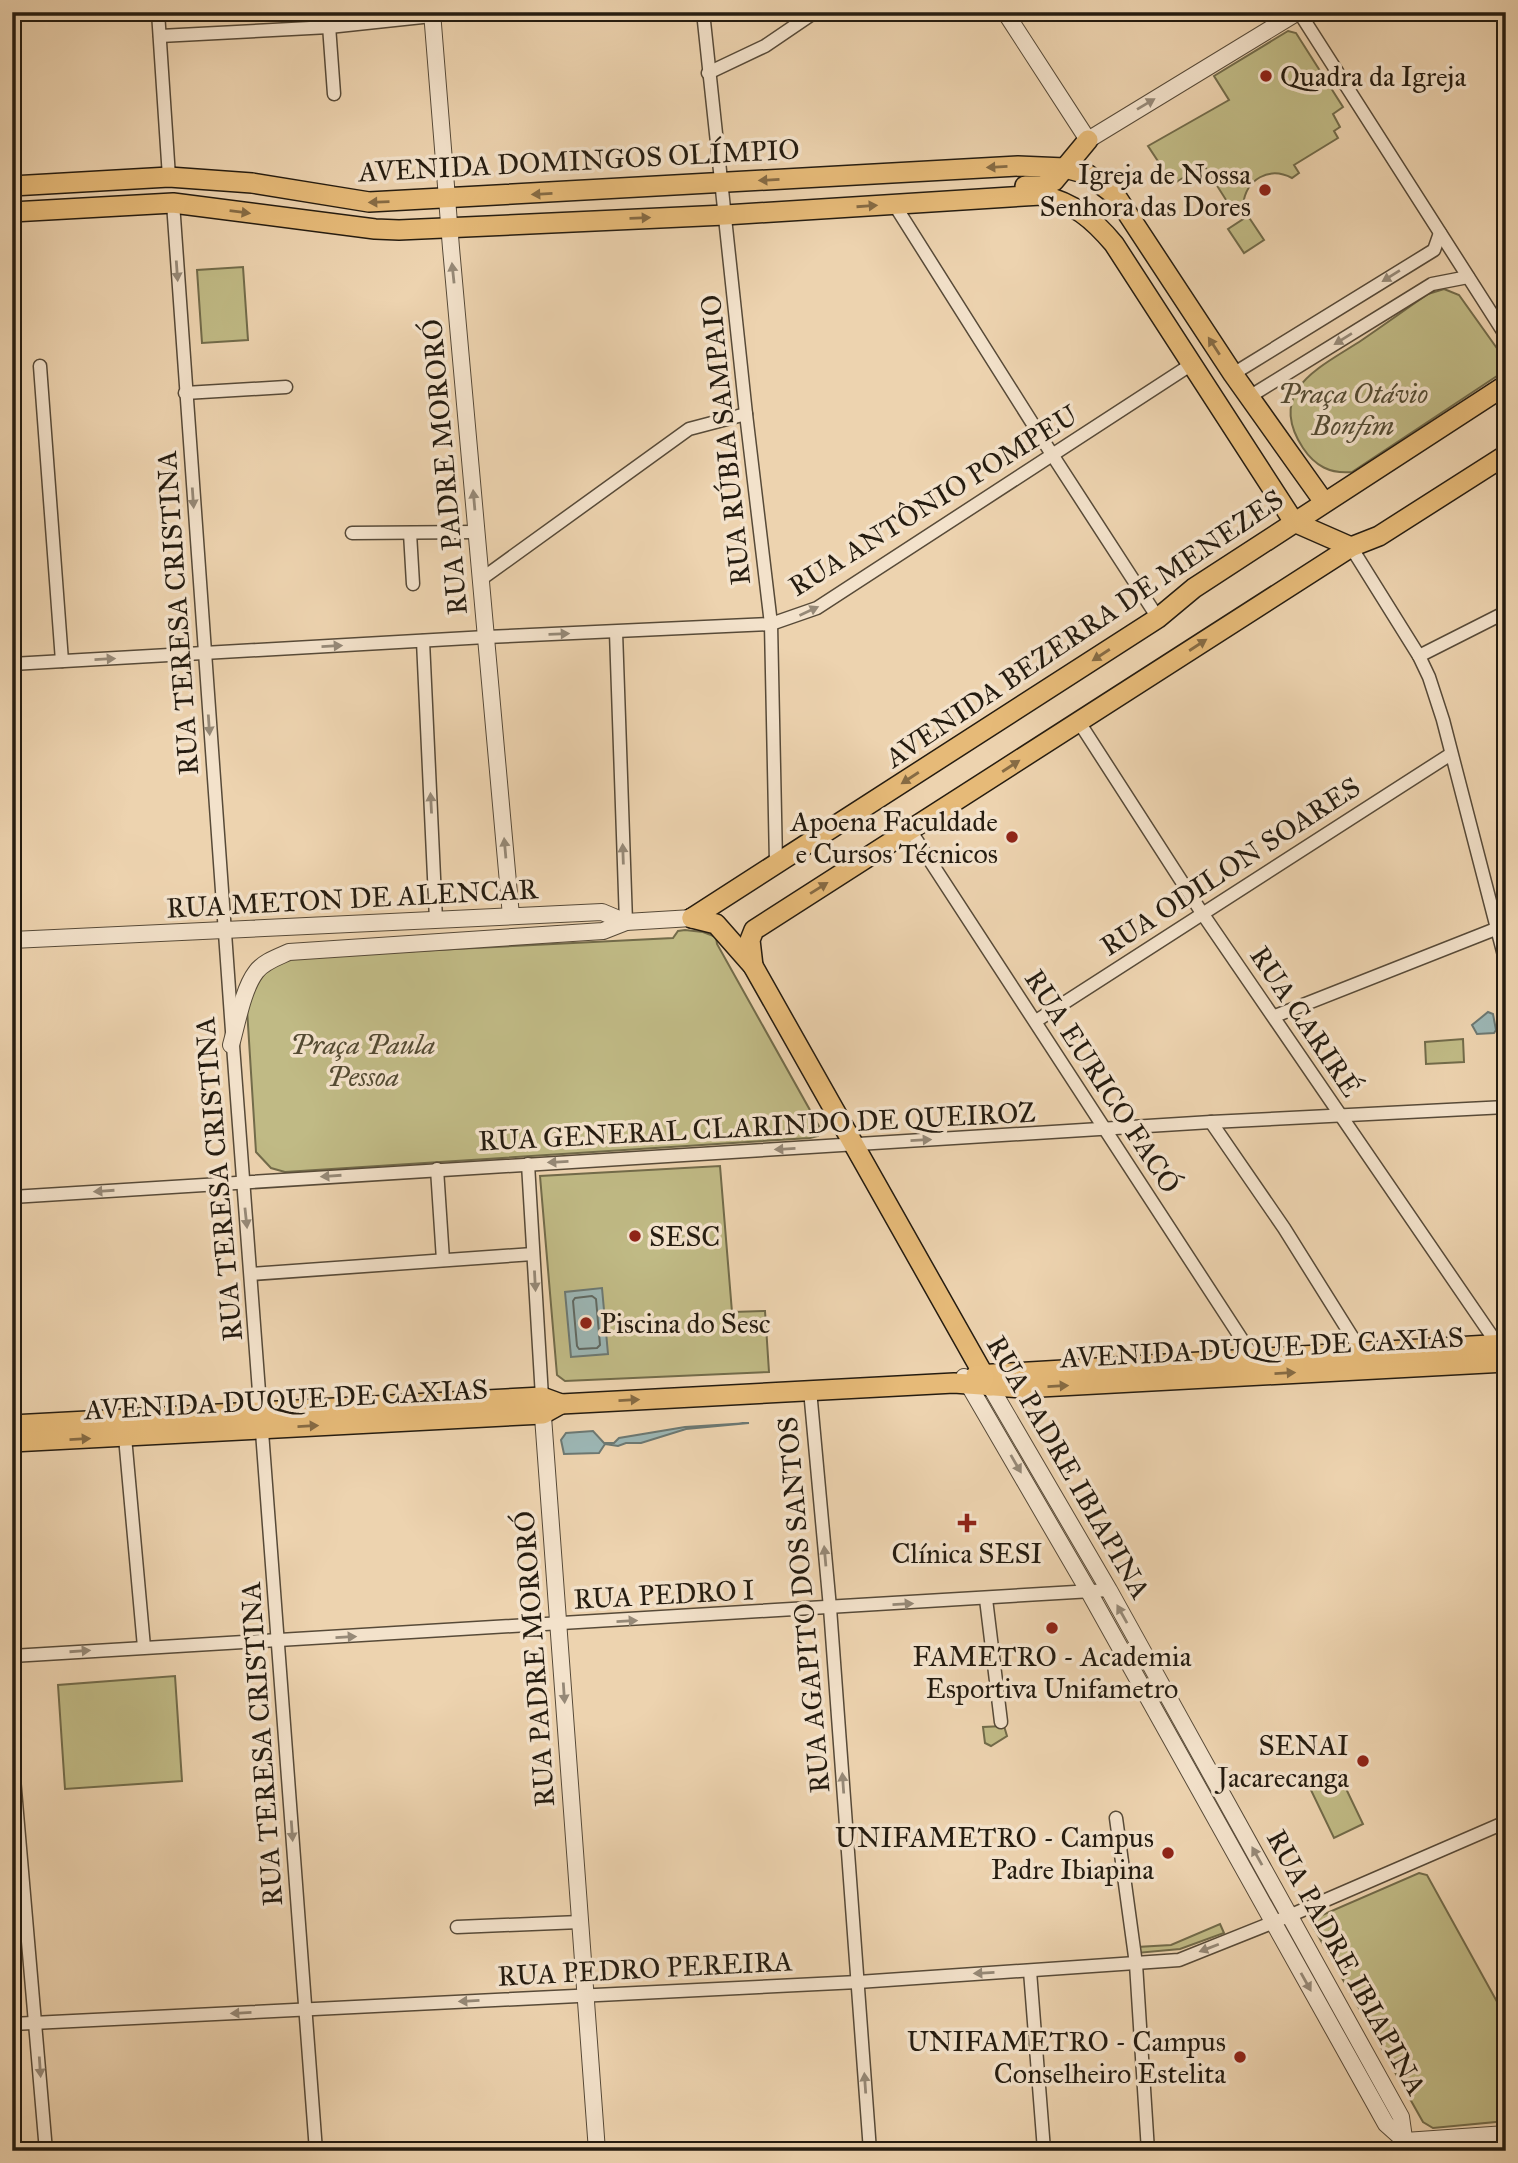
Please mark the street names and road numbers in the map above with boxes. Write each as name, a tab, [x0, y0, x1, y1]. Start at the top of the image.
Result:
street label: AVENIDA DOMINGOS OLÍMPIO	[357, 131, 800, 190]
street label: RUA RÚBIA SAMPAIO	[693, 293, 758, 587]
street label: RUA PADRE MORORÓ	[414, 318, 475, 616]
street label: RUA ANTÔNIO POMPEU	[782, 397, 1085, 604]
street label: RUA TERESA CRISTINA	[149, 449, 206, 776]
street label: AVENIDA BEZERRA DE MENEZES	[878, 482, 1290, 776]
street label: RUA ODILON SOARES	[1094, 769, 1367, 964]
street label: RUA METON DE ALENCAR	[165, 871, 540, 926]
street label: RUA CARIRÉ	[1242, 939, 1369, 1103]
street label: RUA EURICO FACÓ	[1017, 963, 1188, 1200]
street label: RUA TERESA CRISTINA	[187, 1015, 250, 1343]
street label: RUA GENERAL CLARINDO DE QUEIROZ	[477, 1094, 1037, 1159]
street label: AVENIDA DUQUE DE CAXIAS	[1058, 1319, 1465, 1376]
street label: RUA PADRE IBIAPINA	[979, 1329, 1158, 1605]
street label: AVENIDA DUQUE DE CAXIAS	[82, 1371, 489, 1428]
street label: RUA AGAPITO DOS SANTOS	[770, 1415, 837, 1795]
street label: RUA PADRE MORORÓ	[507, 1510, 562, 1808]
street label: RUA PEDRO I	[573, 1572, 755, 1617]
street label: RUA TERESA CRISTINA	[233, 1580, 290, 1907]
street label: RUA PADRE IBIAPINA	[1259, 1823, 1434, 2101]
street label: RUA PEDRO PEREIRA	[497, 1943, 794, 1994]

